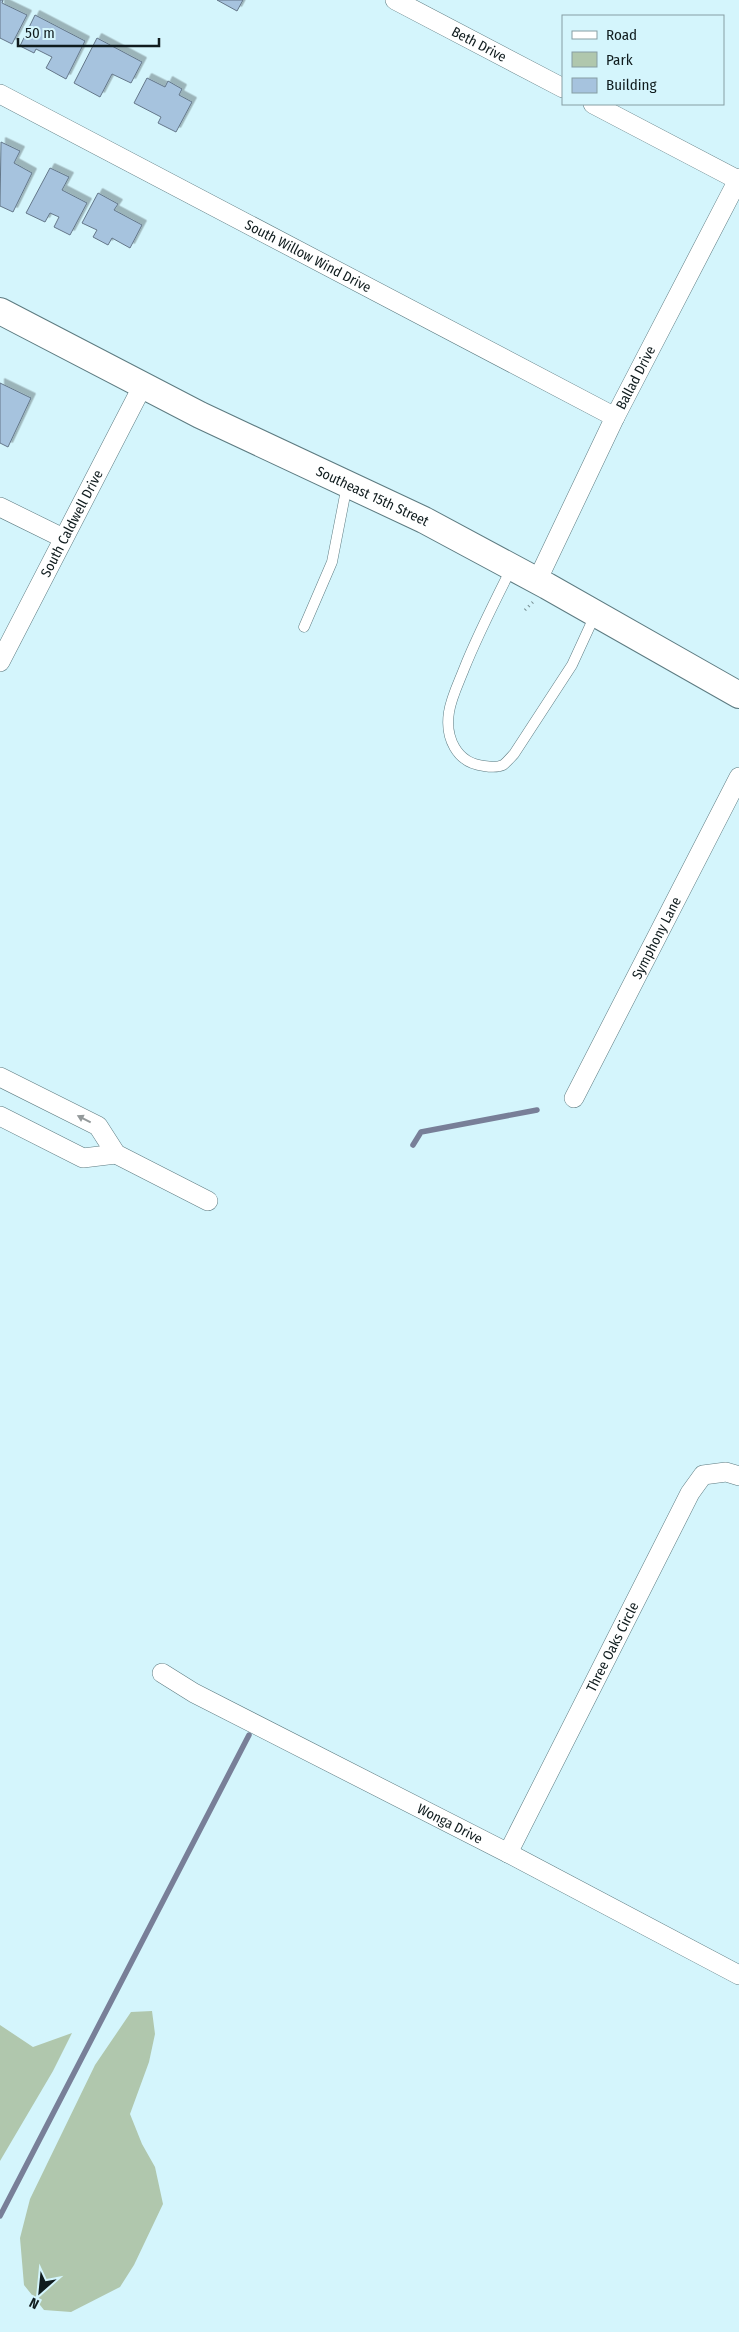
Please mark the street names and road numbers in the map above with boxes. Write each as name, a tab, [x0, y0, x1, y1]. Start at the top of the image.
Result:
street label: Beth Drive	[449, 23, 509, 66]
street label: South Willow Wind Drive	[242, 216, 374, 296]
street label: Ballad Drive	[612, 343, 659, 412]
street label: Southeast 15th Street	[313, 463, 432, 530]
street label: South Caldwell Drive	[37, 467, 107, 580]
street label: Symphony Lane	[629, 894, 685, 982]
street label: Three Oaks Circle	[583, 1599, 643, 1695]
street label: Wonga Drive	[414, 1800, 485, 1848]

